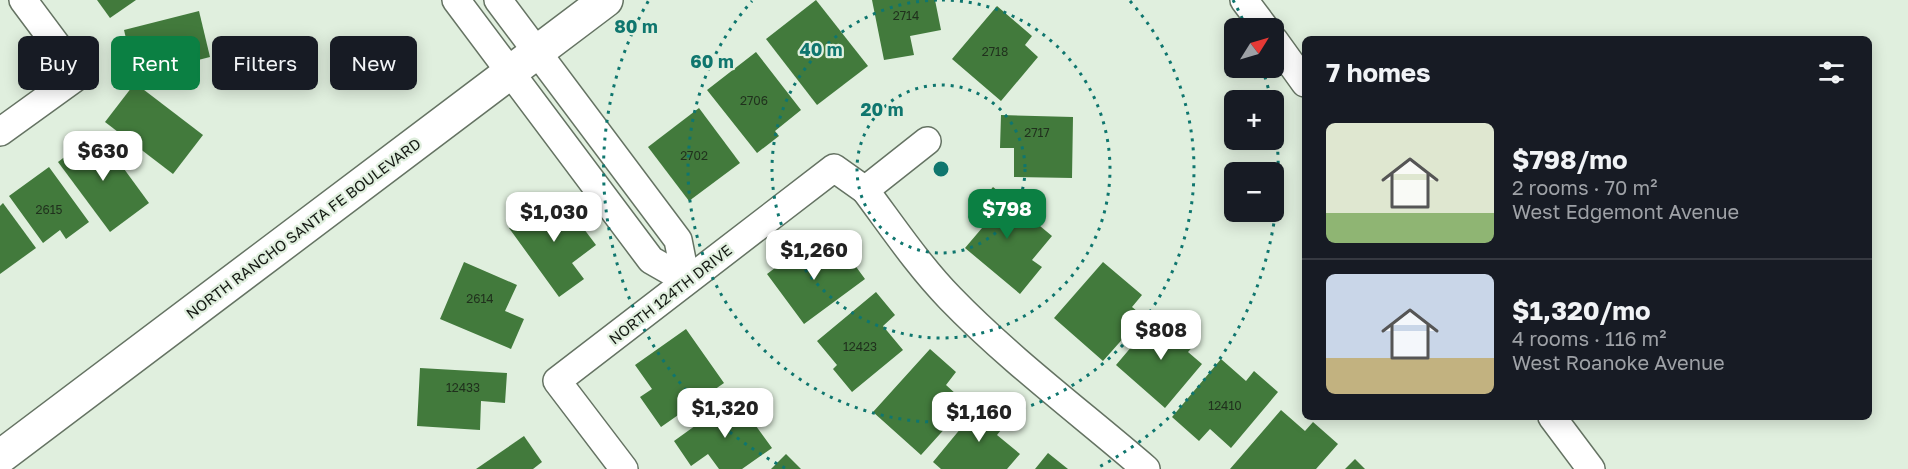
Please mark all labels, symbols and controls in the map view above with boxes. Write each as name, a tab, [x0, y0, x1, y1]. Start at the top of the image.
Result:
house number: 2714	[893, 8, 919, 23]
text: 80 m	[614, 15, 658, 37]
north arrow	[1224, 18, 1284, 78]
map controls	[1224, 18, 1284, 222]
chip: Buy	[18, 36, 99, 90]
chip: Rent	[111, 36, 200, 90]
chip: Filters	[212, 36, 318, 90]
chip: New	[330, 36, 417, 90]
text: 40 m	[799, 38, 843, 60]
house number: 2718	[982, 44, 1008, 59]
text: 60 m	[690, 50, 734, 72]
icon: filters	[1815, 56, 1848, 89]
text: 7 homes	[1326, 57, 1431, 88]
button: +	[1224, 90, 1284, 150]
house number: 2706	[740, 93, 768, 108]
text: 20 m	[861, 98, 903, 120]
house number: 2717	[1024, 125, 1050, 140]
pin: $630	[67, 131, 139, 182]
street label: NORTH RANCHO SANTA FE BOULEVARD	[182, 134, 424, 322]
text: $630	[77, 138, 129, 162]
text: $798/mo	[1512, 144, 1628, 175]
icon: home	[1374, 147, 1446, 219]
house number: 2702	[680, 148, 708, 163]
centre of rings	[931, 159, 951, 179]
button: −	[1224, 162, 1284, 222]
text: 2 rooms · 70 m²	[1512, 175, 1657, 199]
pin: $798	[971, 189, 1043, 240]
pin: $1,030	[505, 192, 603, 243]
text: $798	[982, 196, 1032, 220]
text: $1,030	[520, 199, 588, 223]
text: West Edgemont Avenue	[1512, 199, 1739, 223]
house number: 2615	[35, 202, 63, 217]
pin: $1,260	[765, 230, 863, 281]
text: $1,260	[780, 237, 848, 261]
street label: NORTH 124TH DRIVE	[605, 240, 735, 348]
house number: 2614	[466, 291, 494, 306]
text: $1,320/mo	[1512, 295, 1651, 326]
icon: home	[1374, 298, 1446, 370]
pin: $808	[1125, 310, 1197, 361]
text: $808	[1135, 317, 1187, 341]
text: 4 rooms · 116 m²	[1512, 326, 1667, 350]
house number: 12423	[843, 339, 877, 354]
text: West Roanoke Avenue	[1512, 350, 1725, 374]
house number: 12433	[446, 380, 480, 395]
pin: $1,320	[676, 388, 774, 439]
pin: $1,160	[930, 392, 1028, 443]
text: $1,320	[691, 395, 759, 419]
house number: 12410	[1208, 398, 1242, 413]
text: $1,160	[946, 399, 1012, 423]

